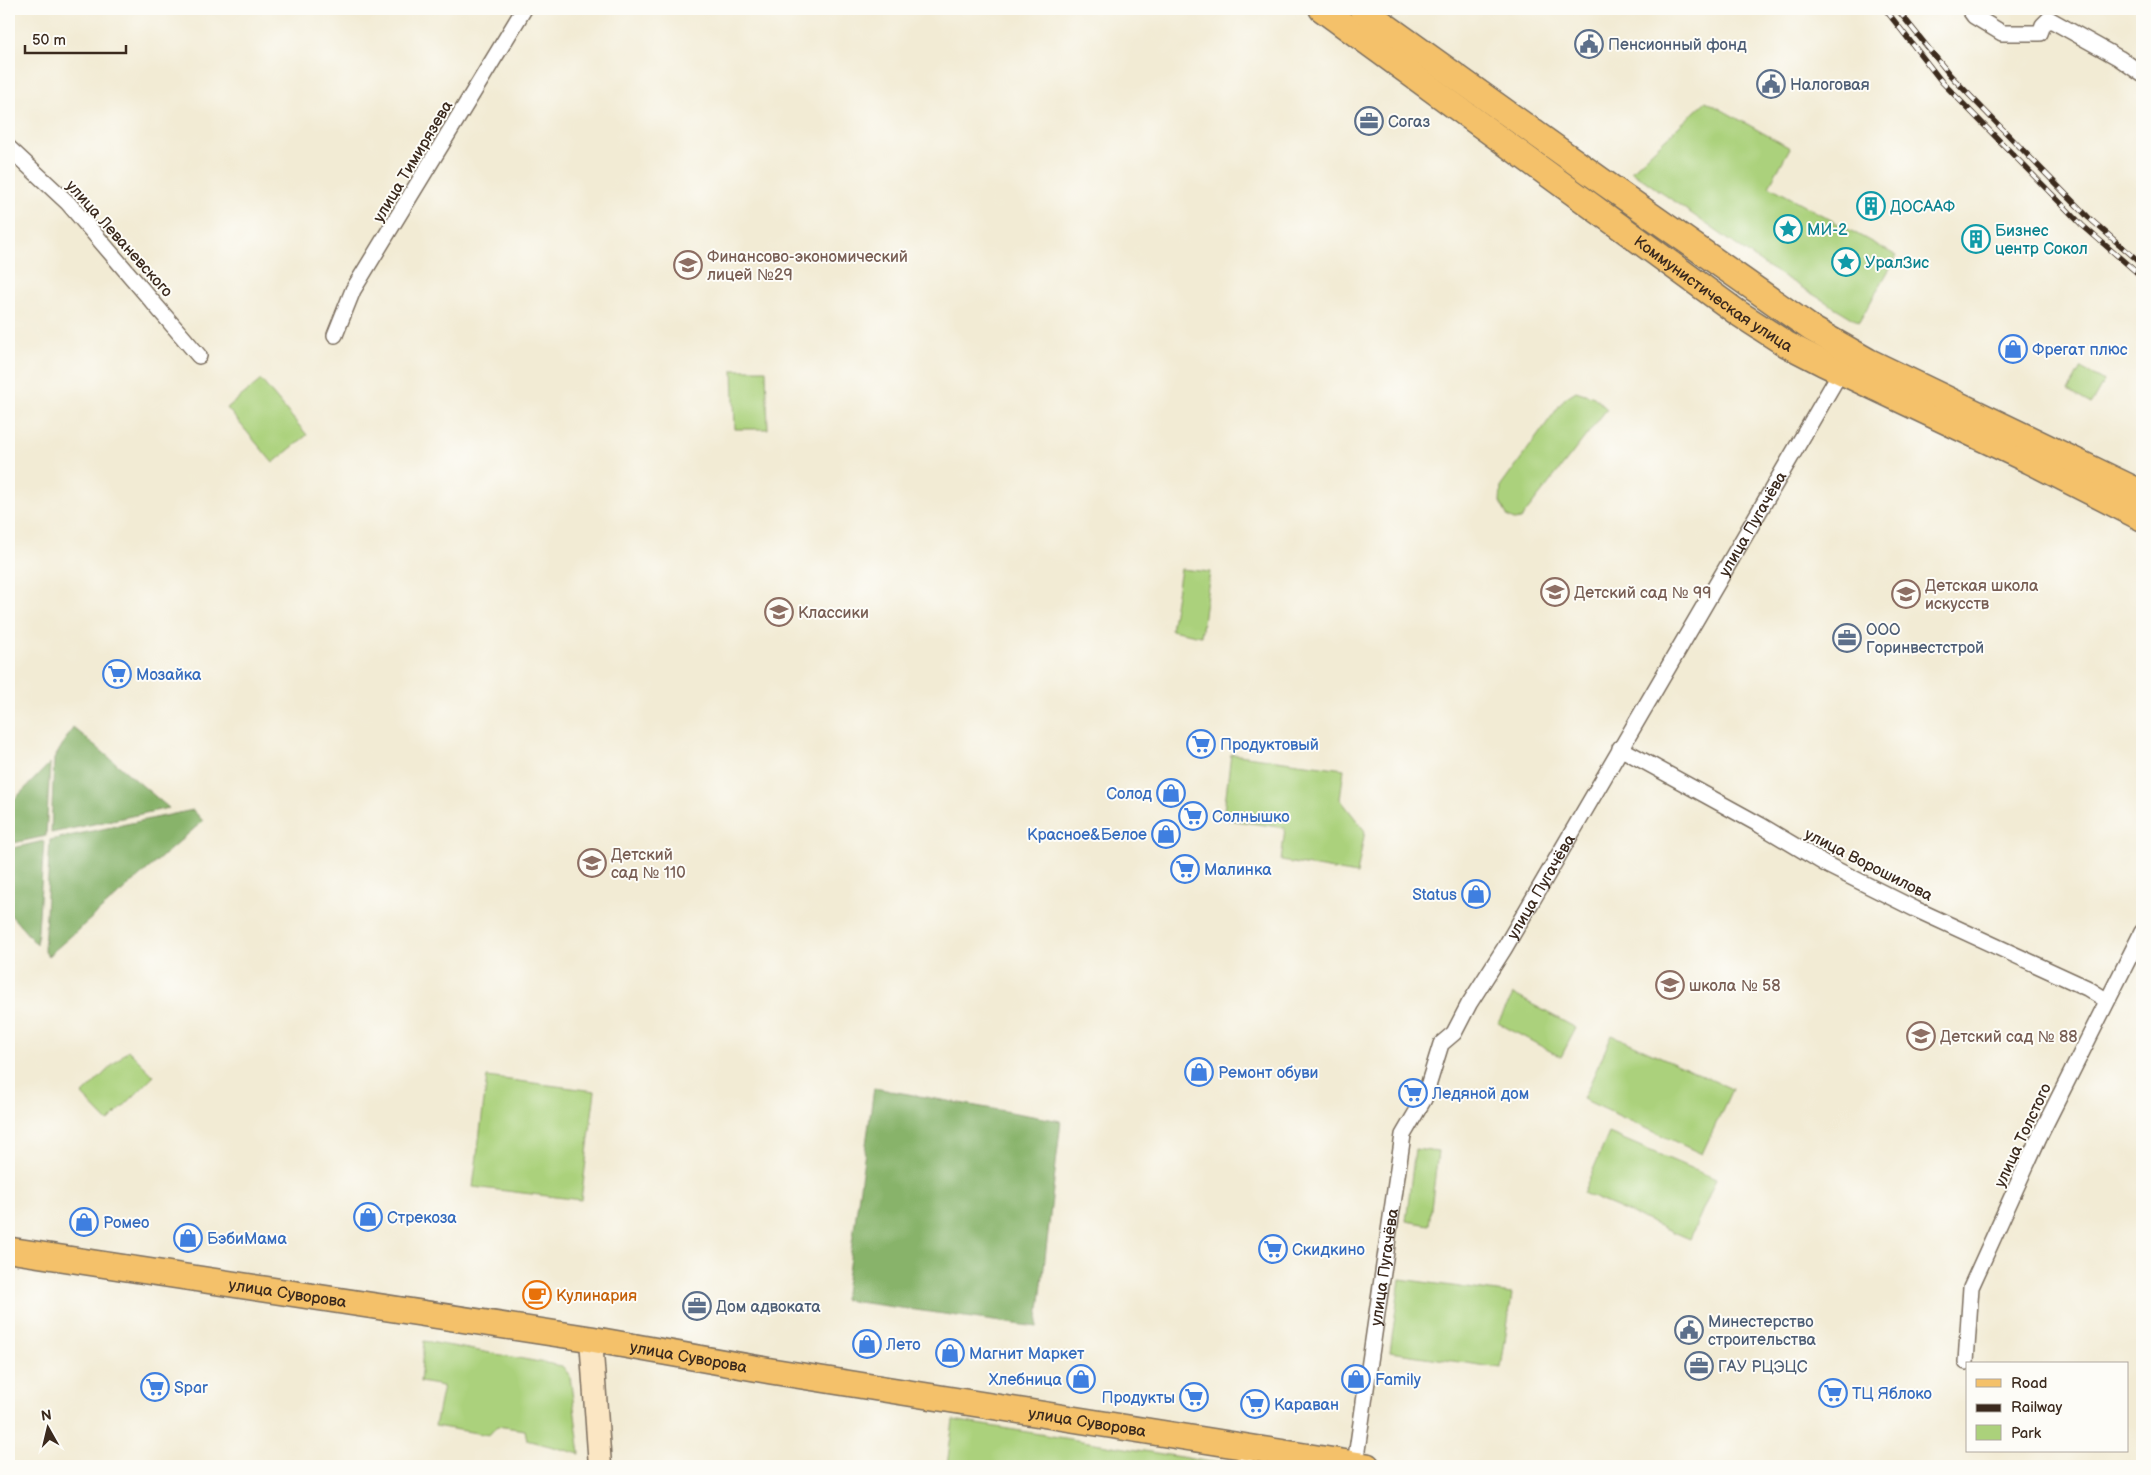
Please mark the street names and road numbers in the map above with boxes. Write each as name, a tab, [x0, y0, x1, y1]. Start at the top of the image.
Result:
street label: улица Тимирязева	[369, 97, 457, 226]
street label: улица Леваневского	[61, 177, 176, 301]
street label: Коммунистическая улица	[1630, 232, 1796, 357]
street label: улица Пугачёва	[1715, 468, 1792, 580]
street label: улица Ворошилова	[1801, 825, 1936, 906]
street label: улица Пугачёва	[1504, 831, 1580, 943]
street label: улица Толстого	[1991, 1081, 2056, 1191]
street label: улица Пугачёва	[1367, 1207, 1403, 1327]
street label: улица Суворова	[227, 1276, 348, 1313]
street label: улица Суворова	[628, 1338, 749, 1378]
street label: улица Суворова	[1027, 1404, 1148, 1442]

